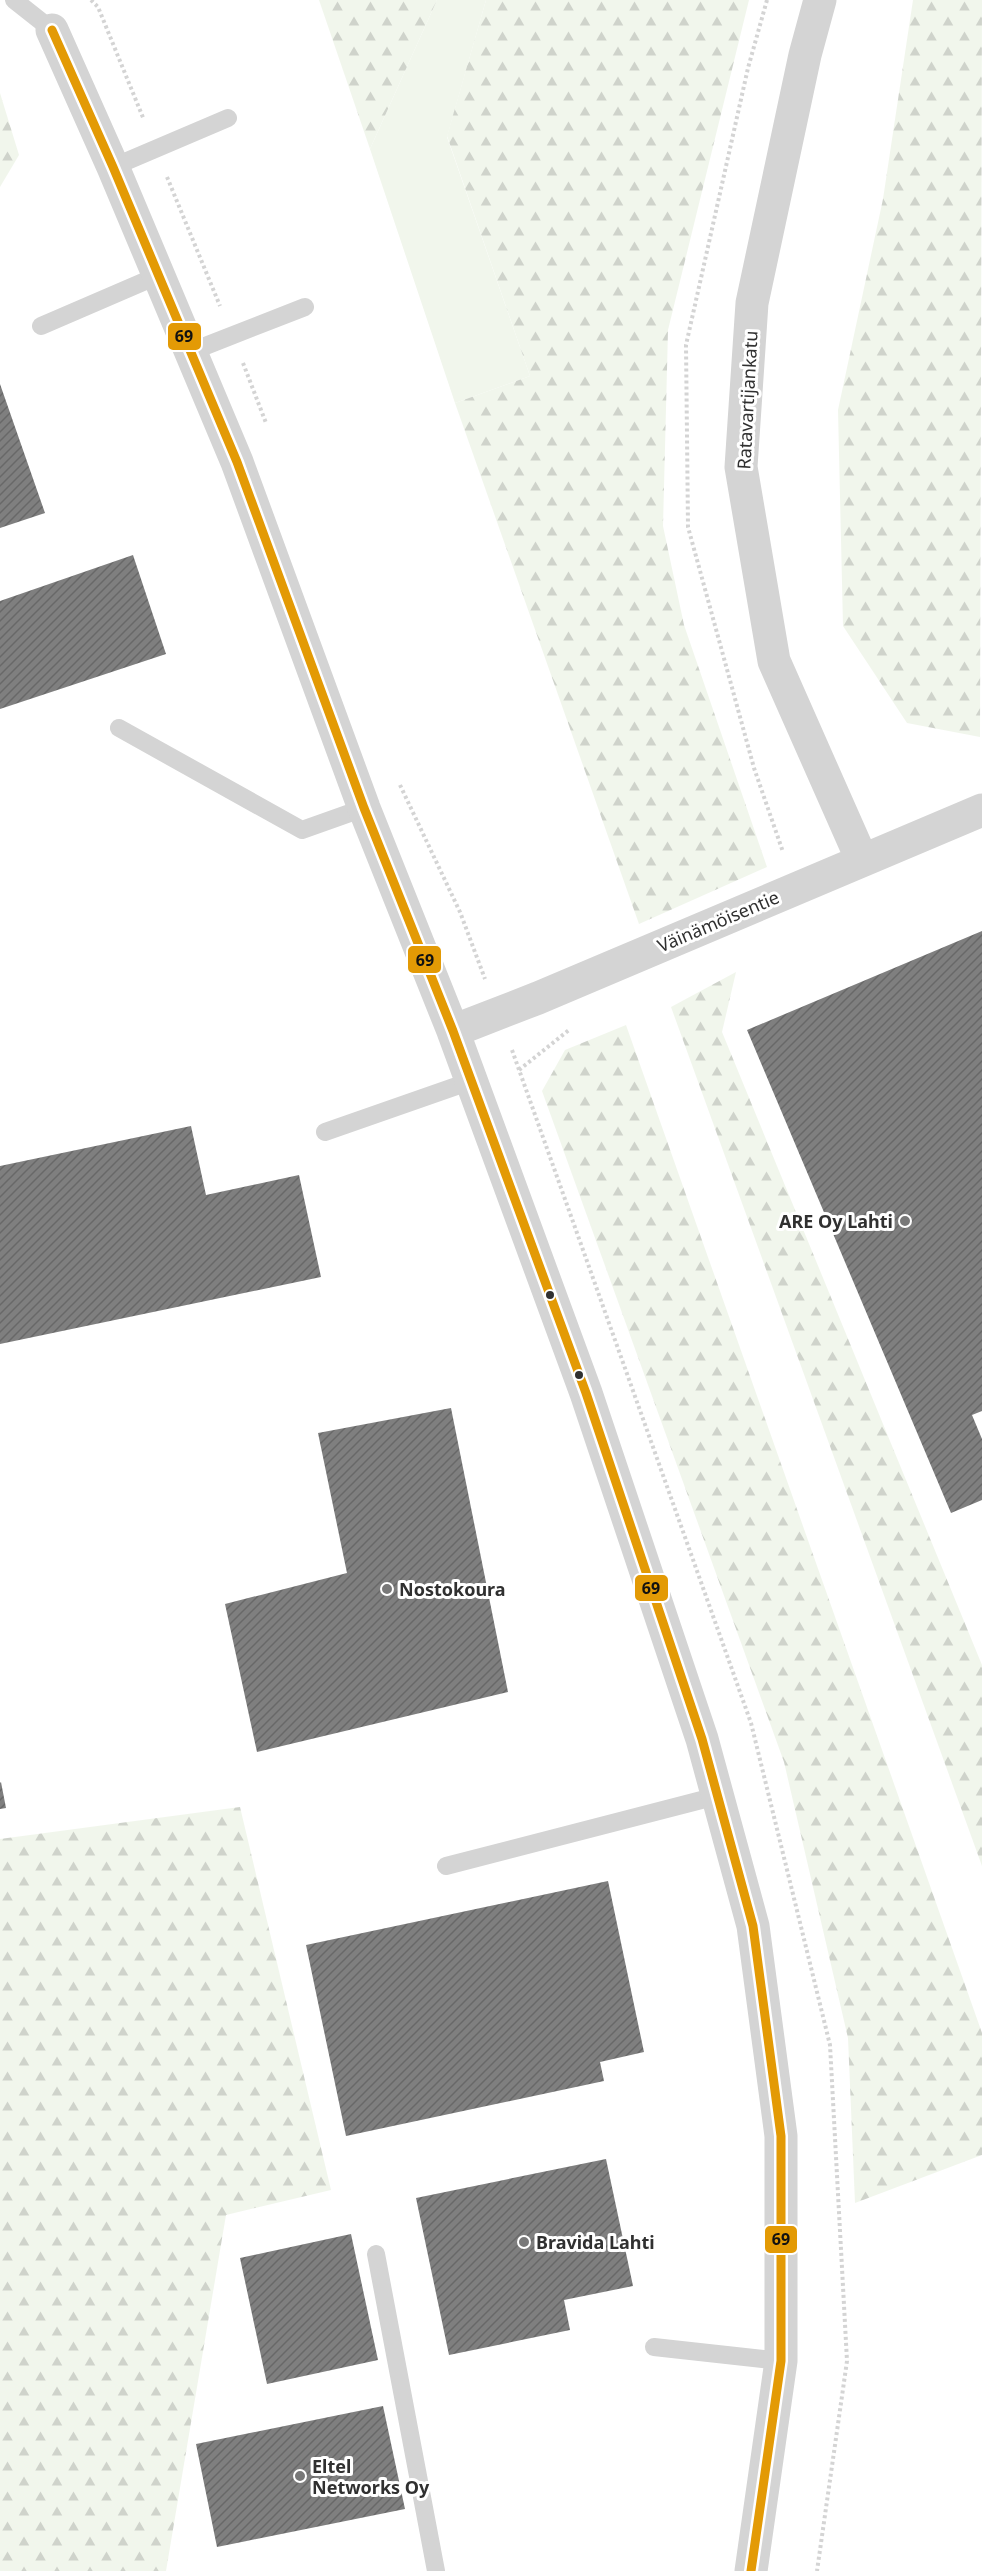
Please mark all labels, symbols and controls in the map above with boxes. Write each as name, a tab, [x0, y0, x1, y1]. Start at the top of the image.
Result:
line badge: 69	[167, 322, 202, 351]
text: 69	[175, 325, 193, 347]
street label: Ratavartijankatu	[731, 330, 763, 470]
street label: Väinämöisentie	[653, 885, 783, 957]
line badge: 69	[407, 945, 442, 974]
text: 69	[416, 949, 434, 971]
place label: ARE Oy Lahti	[779, 1209, 893, 1233]
marker: ARE Oy Lahti	[898, 1214, 912, 1228]
unlabelled marker	[544, 1289, 556, 1301]
unlabelled marker	[573, 1369, 585, 1381]
line badge: 69	[634, 1574, 669, 1602]
place label: Nostokoura	[399, 1577, 506, 1601]
text: 69	[642, 1577, 660, 1599]
marker: Nostokoura	[380, 1582, 394, 1596]
line badge: 69	[764, 2225, 798, 2254]
text: 69	[772, 2228, 790, 2250]
place label: Bravida Lahti	[536, 2230, 655, 2254]
marker: Bravida Lahti	[517, 2235, 531, 2249]
place label: Eltel Networks Oy	[312, 2454, 430, 2499]
marker: Eltel Networks Oy	[293, 2469, 307, 2483]

